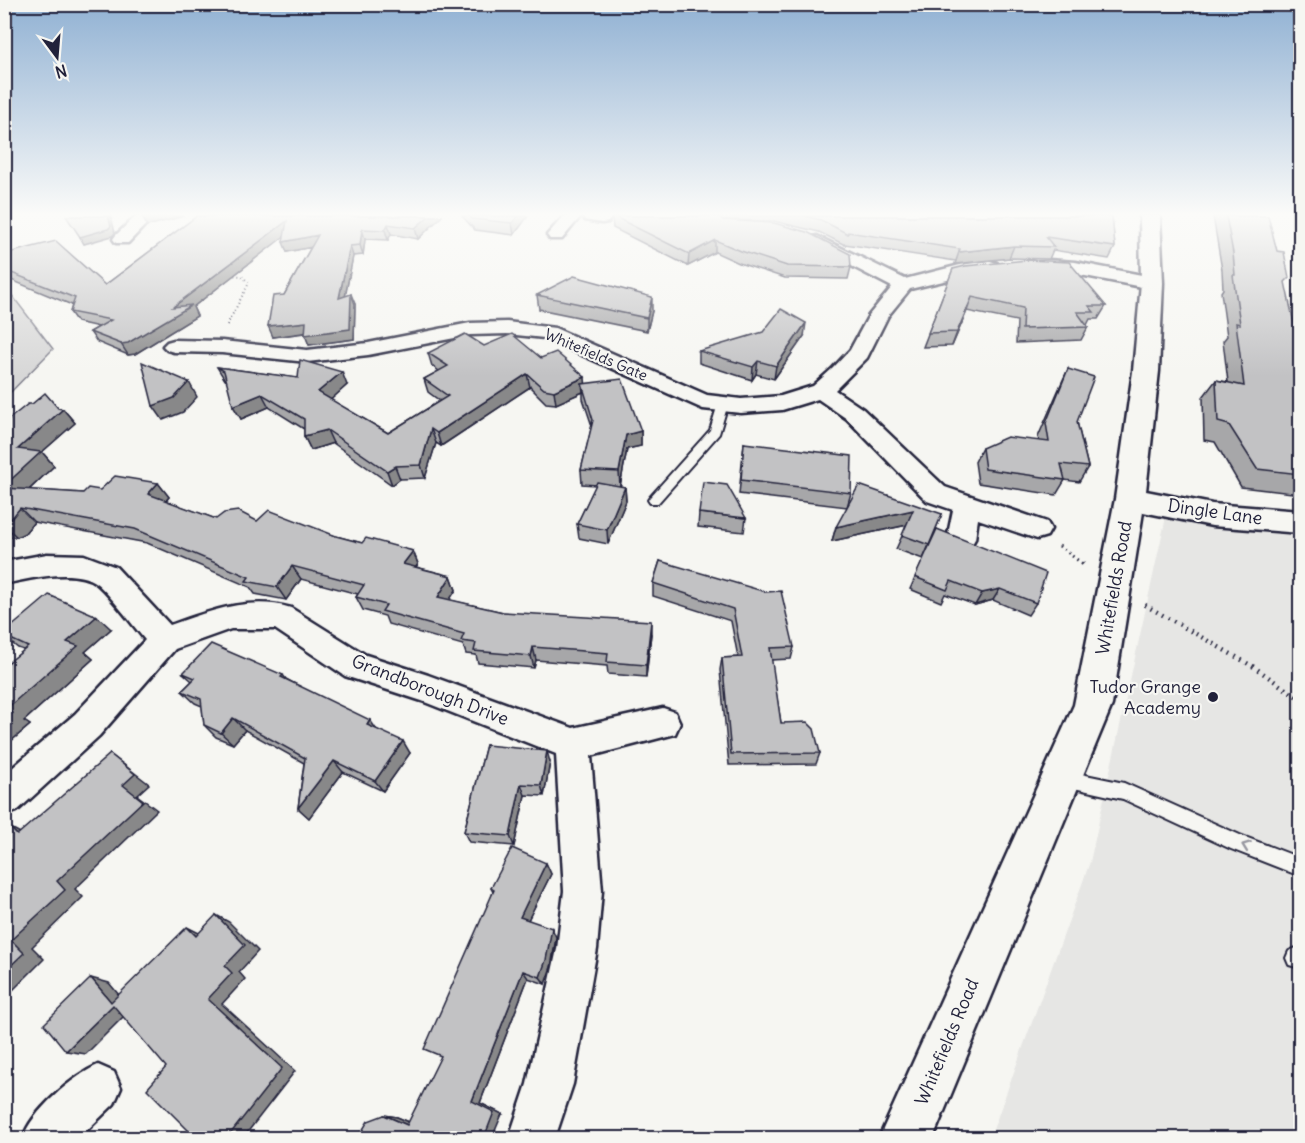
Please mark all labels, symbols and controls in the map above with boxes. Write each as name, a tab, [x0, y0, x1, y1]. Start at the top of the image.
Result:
north arrow	[27, 27, 87, 87]
text: N	[53, 60, 69, 83]
street label: Whitefields Gate	[542, 324, 650, 385]
street label: Dingle Lane	[1166, 493, 1264, 530]
street label: Whitefields Road	[1090, 519, 1137, 657]
street label: Grandborough Drive	[348, 649, 512, 730]
place label: Tudor Grange Academy	[1089, 675, 1201, 719]
marker: Tudor Grange Academy	[1206, 690, 1220, 704]
one-way arrow	[1241, 841, 1252, 854]
street label: Whitefields Road	[910, 975, 984, 1109]

